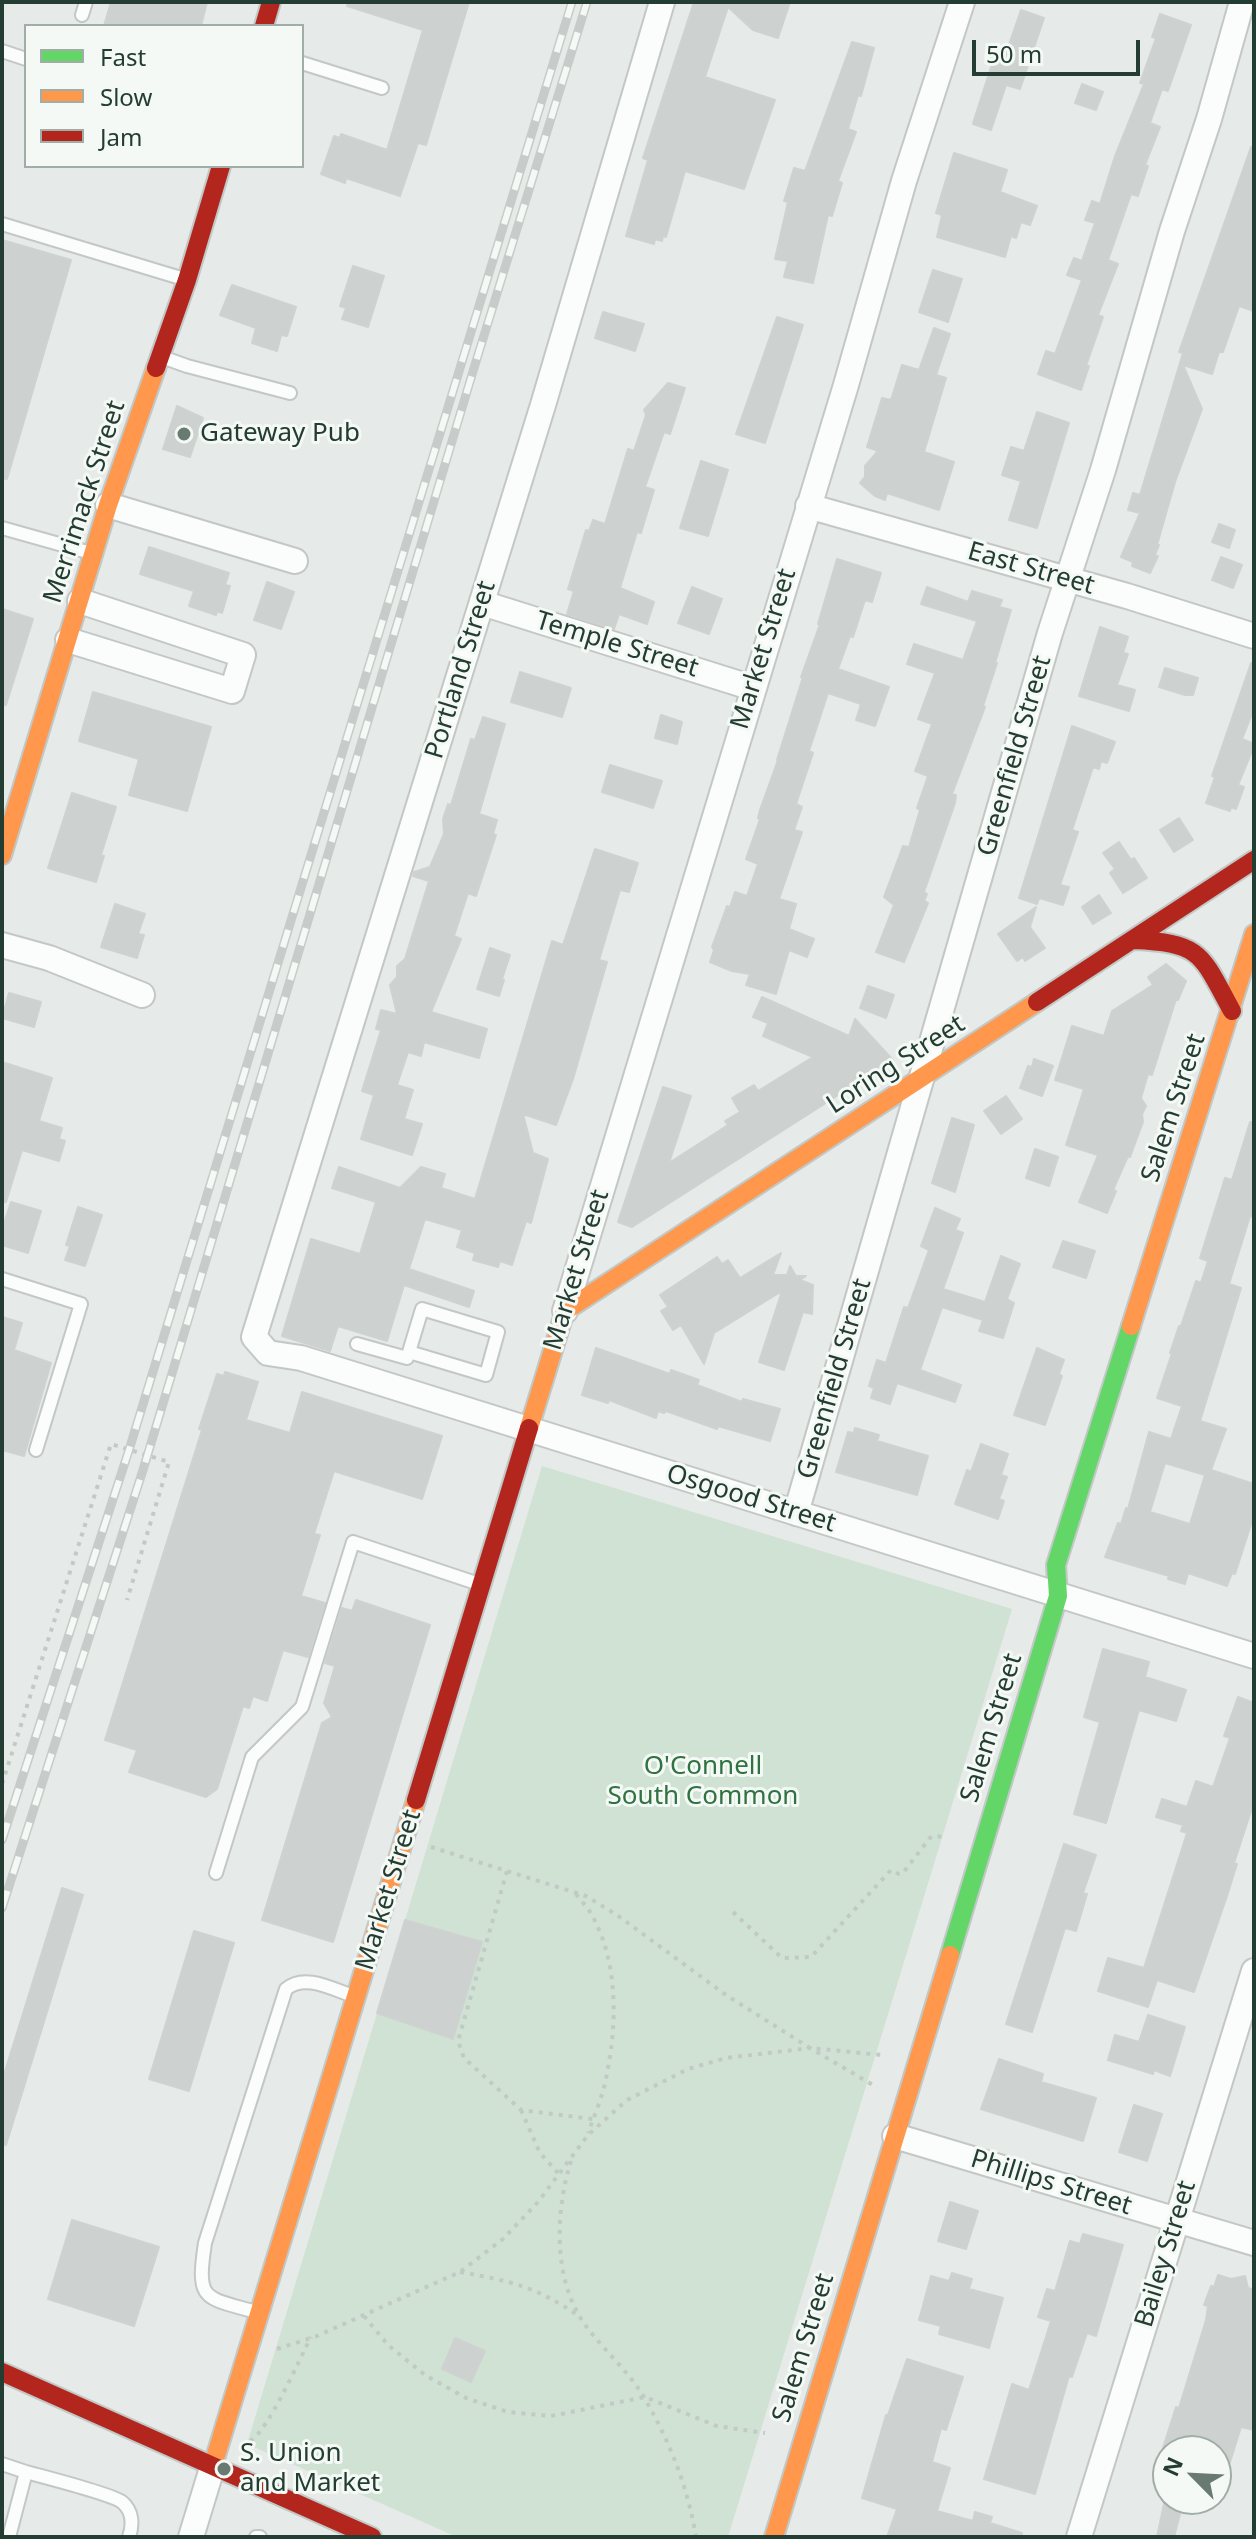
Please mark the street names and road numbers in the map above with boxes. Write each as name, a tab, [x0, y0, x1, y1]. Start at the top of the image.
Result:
street label: Merrimack Street	[38, 397, 132, 607]
street label: East Street	[964, 536, 1098, 602]
street label: Market Street	[725, 565, 803, 733]
street label: Portland Street	[419, 577, 503, 763]
street label: Temple Street	[532, 605, 702, 685]
street label: Greenfield Street	[971, 652, 1059, 860]
street label: Loring Street	[821, 1009, 971, 1121]
street label: Salem Street	[1135, 1030, 1213, 1186]
street label: Market Street	[538, 1186, 616, 1354]
street label: Greenfield Street	[791, 1275, 879, 1483]
street label: Osgood Street	[662, 1458, 840, 1540]
street label: Salem Street	[955, 1650, 1029, 1806]
street label: Market Street	[350, 1806, 428, 1974]
street label: Phillips Street	[967, 2144, 1135, 2222]
street label: Bailey Street	[1129, 2177, 1203, 2331]
street label: Salem Street	[767, 2270, 841, 2426]

